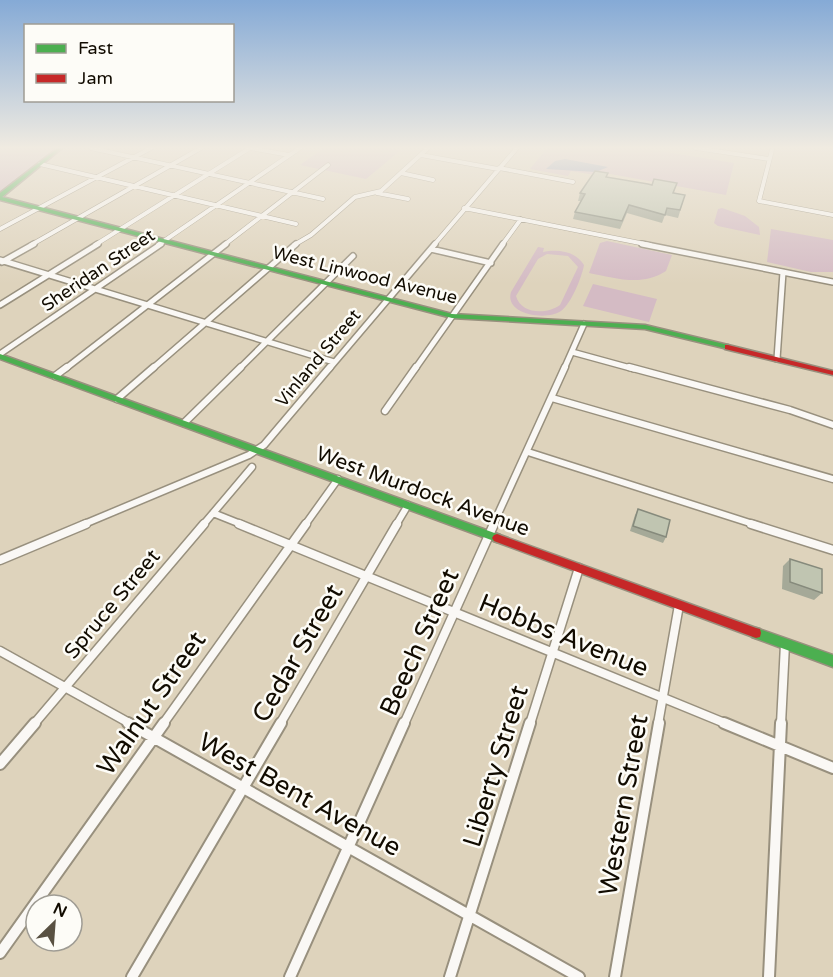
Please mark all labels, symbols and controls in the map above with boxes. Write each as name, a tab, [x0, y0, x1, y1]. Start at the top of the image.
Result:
legend	[24, 24, 234, 102]
text: Fast	[78, 37, 113, 59]
text: Jam	[78, 67, 113, 89]
street label: Sheridan Street	[37, 224, 159, 316]
street label: West Linwood Avenue	[270, 241, 460, 309]
street label: Vinland Street	[271, 305, 365, 411]
street label: West Murdock Avenue	[313, 441, 533, 542]
street label: Spruce Street	[59, 544, 165, 664]
street label: Beech Street	[373, 564, 466, 721]
street label: Cedar Street	[245, 579, 349, 728]
street label: Hobbs Avenue	[474, 587, 653, 684]
street label: Walnut Street	[90, 625, 213, 781]
street label: Liberty Street	[456, 682, 535, 851]
street label: Western Street	[592, 712, 655, 898]
street label: West Bent Avenue	[193, 726, 406, 863]
north arrow	[24, 893, 84, 953]
text: N	[50, 899, 70, 922]

